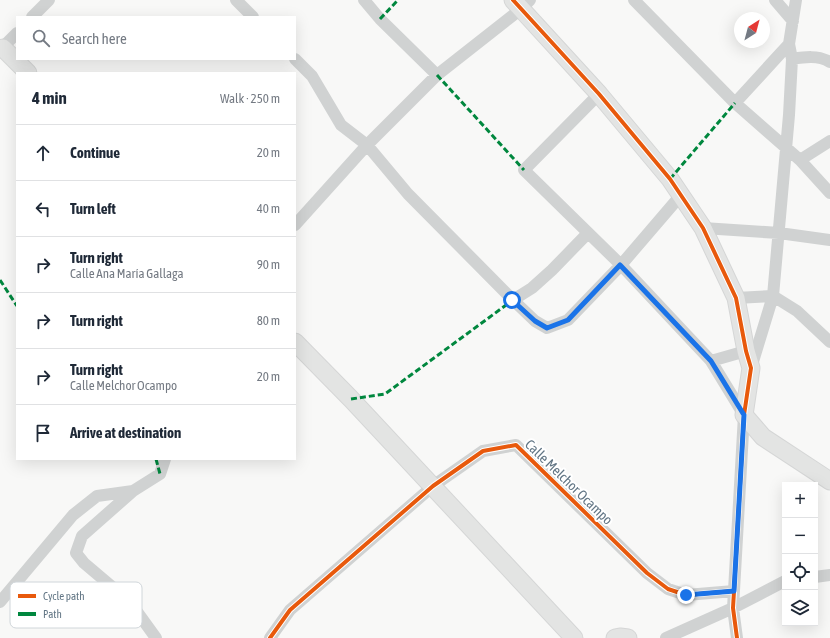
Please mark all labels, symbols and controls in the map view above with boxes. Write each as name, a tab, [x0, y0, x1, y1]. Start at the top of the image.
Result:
north arrow	[734, 12, 770, 48]
search box	[16, 16, 296, 60]
icon: search	[30, 27, 52, 49]
text: Search here	[62, 30, 127, 47]
text: 4 min	[32, 88, 67, 108]
text: Walk · 250 m	[220, 91, 280, 106]
icon: ahead	[32, 142, 54, 164]
text: Continue	[70, 144, 120, 161]
text: 20 m	[257, 145, 280, 160]
icon: left	[32, 198, 54, 220]
text: Turn left	[70, 200, 116, 217]
text: 40 m	[257, 201, 280, 216]
text: Turn right	[70, 249, 123, 266]
icon: right	[32, 254, 54, 276]
text: 90 m	[257, 257, 280, 272]
text: Calle Ana María Gallaga	[70, 266, 184, 281]
route start	[503, 291, 521, 309]
icon: right	[32, 310, 54, 332]
text: Turn right	[70, 312, 123, 329]
text: 80 m	[257, 313, 280, 328]
text: Turn right	[70, 361, 123, 378]
icon: right	[32, 366, 54, 388]
text: 20 m	[257, 369, 280, 384]
text: Calle Melchor Ocampo	[70, 378, 177, 393]
icon: arrive	[32, 422, 54, 444]
text: Arrive at destination	[70, 424, 181, 441]
street label: Calle Melchor Ocampo	[522, 436, 616, 528]
map controls	[782, 482, 818, 626]
button: +	[782, 482, 818, 518]
button: −	[782, 518, 818, 554]
button: locate	[782, 554, 818, 590]
legend	[10, 582, 142, 628]
route end	[677, 586, 695, 604]
text: Cycle path	[43, 590, 85, 602]
button: layers	[782, 590, 818, 626]
text: Path	[43, 608, 62, 620]

